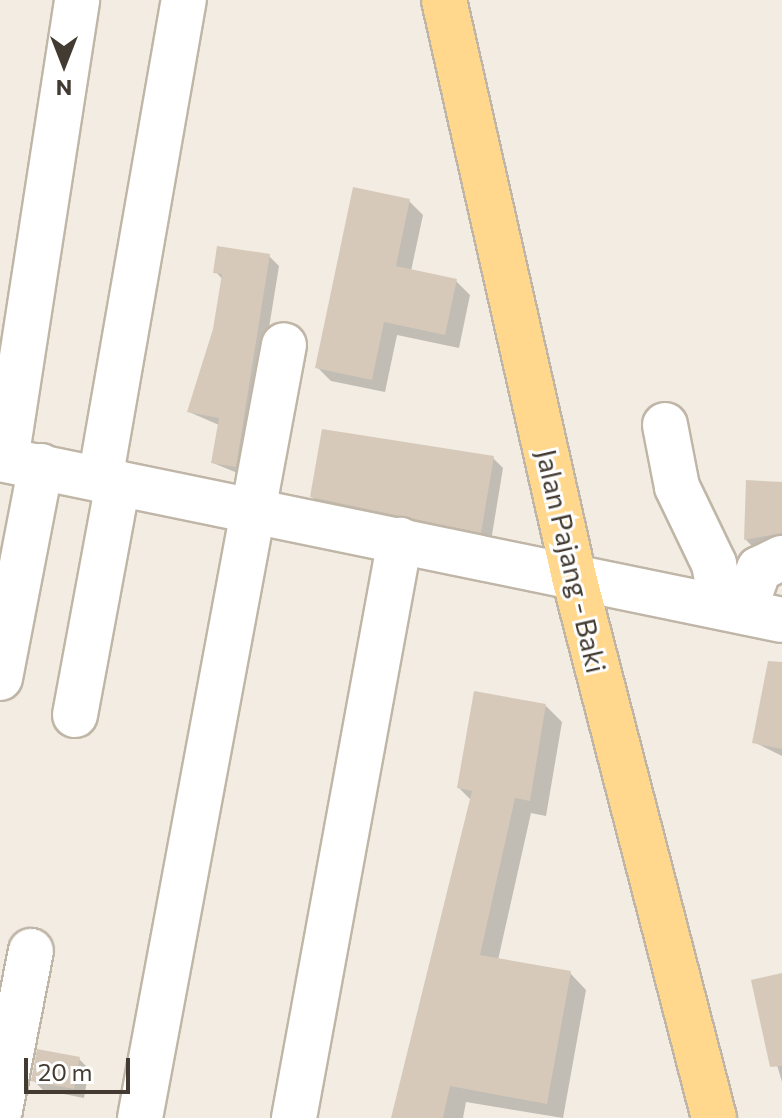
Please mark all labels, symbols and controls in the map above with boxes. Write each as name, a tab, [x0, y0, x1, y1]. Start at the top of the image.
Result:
north arrow	[24, 24, 104, 104]
text: N	[56, 75, 72, 102]
street label: Jalan Pajang - Baki	[530, 446, 614, 676]
scale bar	[28, 1042, 134, 1092]
text: 20 m	[38, 1057, 92, 1086]

